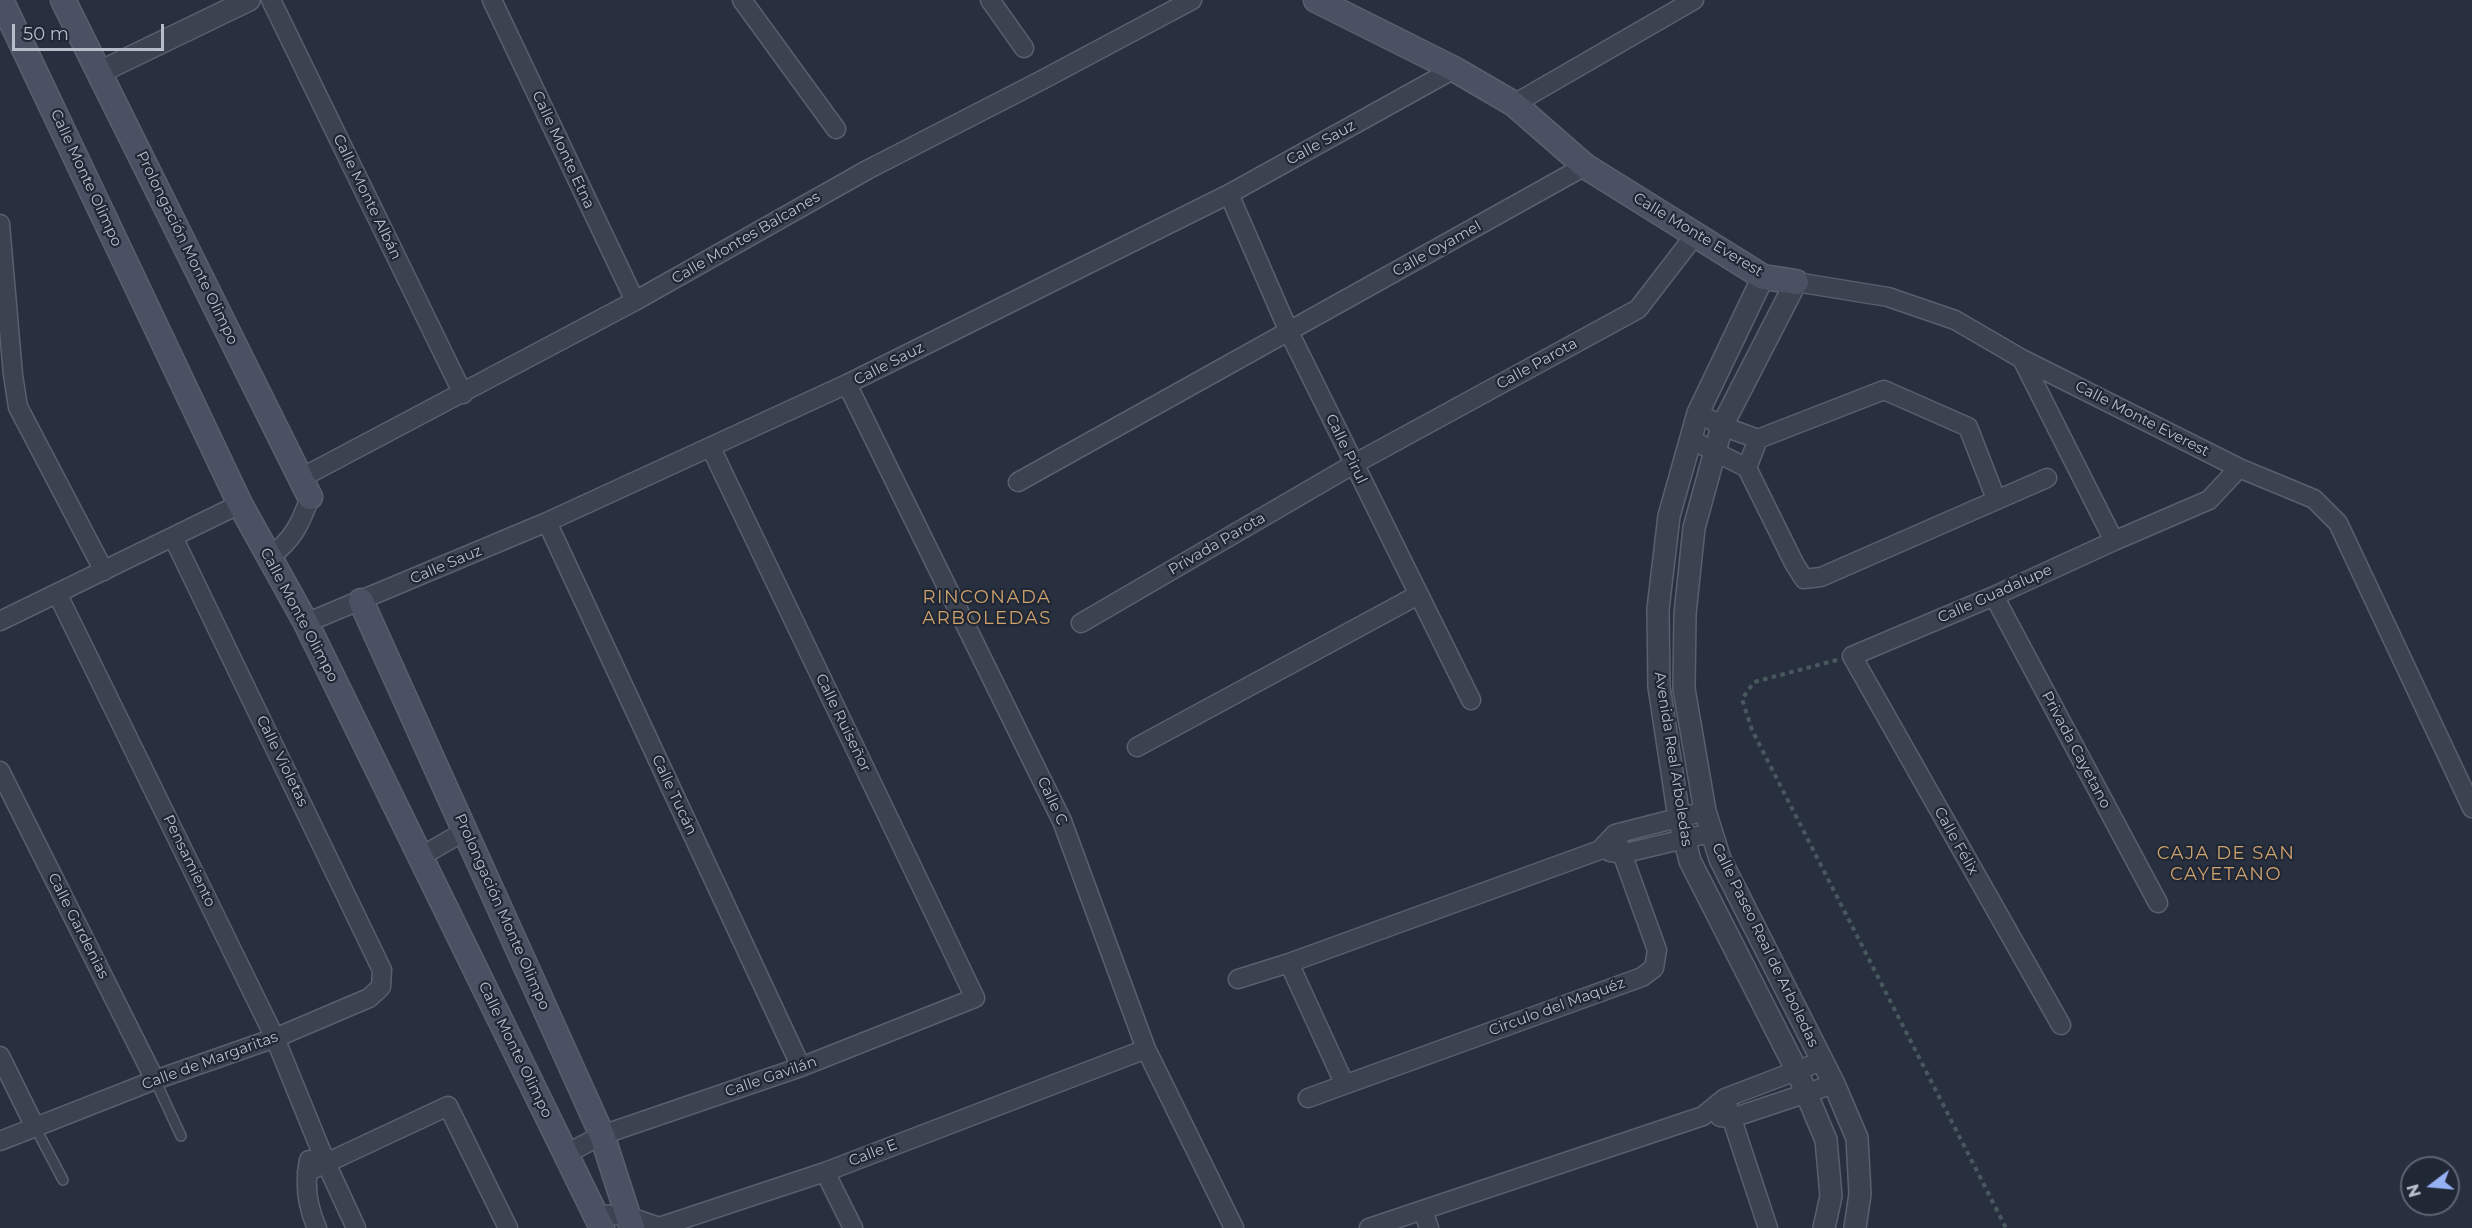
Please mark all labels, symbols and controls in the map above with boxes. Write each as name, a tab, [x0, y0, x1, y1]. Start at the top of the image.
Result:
scale bar	[15, 12, 166, 50]
text: 50 m	[23, 23, 69, 45]
street label: Calle Monte Etna	[528, 88, 598, 212]
street label: Calle Monte Olimpo	[46, 107, 126, 249]
street label: Calle Sauz	[1283, 117, 1359, 169]
street label: Calle Monte Albán	[329, 131, 405, 263]
street label: Prolongación Monte Olimpo	[132, 148, 242, 348]
street label: Calle Montes Balcanes	[669, 188, 823, 288]
street label: Calle Monte Everest	[1630, 189, 1766, 281]
street label: Calle Oyamel	[1389, 217, 1485, 281]
street label: Calle Parota	[1493, 334, 1581, 394]
street label: Calle Sauz	[851, 339, 927, 389]
street label: Calle Monte Everest	[2072, 377, 2212, 461]
street label: Calle Pirul	[1321, 411, 1371, 487]
street label: Privada Parota	[1165, 509, 1269, 579]
street label: Calle Sauz	[407, 542, 485, 588]
street label: Calle Monte Olimpo	[256, 545, 342, 685]
street label: Calle Guadalupe	[1935, 561, 2055, 627]
district label: RINCONADA ARBOLEDAS	[922, 587, 1052, 630]
street label: Avenida Real Arboledas	[1650, 670, 1696, 848]
street label: Calle Ruiseñor	[811, 671, 875, 775]
street label: Privada Cayetano	[2037, 688, 2115, 812]
street label: Calle Violetas	[252, 713, 312, 809]
street label: Calle Tucán	[648, 752, 700, 838]
street label: Calle C	[1033, 774, 1071, 828]
street label: Calle Félix	[1930, 804, 1982, 878]
street label: Prolongación Monte Olimpo	[450, 811, 554, 1013]
street label: Pensamiento	[159, 812, 219, 910]
street label: Calle Paseo Real de Arboledas	[1708, 840, 1822, 1050]
district label: CAJA DE SAN CAYETANO	[2157, 843, 2295, 886]
street label: Calle Gardenias	[44, 870, 112, 982]
street label: Circulo del Maquéz	[1486, 974, 1628, 1040]
street label: Calle Monte Olimpo	[474, 979, 556, 1121]
street label: Calle de Margaritas	[140, 1028, 280, 1094]
street label: Calle Gavilán	[723, 1053, 819, 1101]
street label: Calle E	[846, 1136, 900, 1170]
north arrow	[2400, 1156, 2460, 1216]
text: N	[2403, 1182, 2425, 1199]

